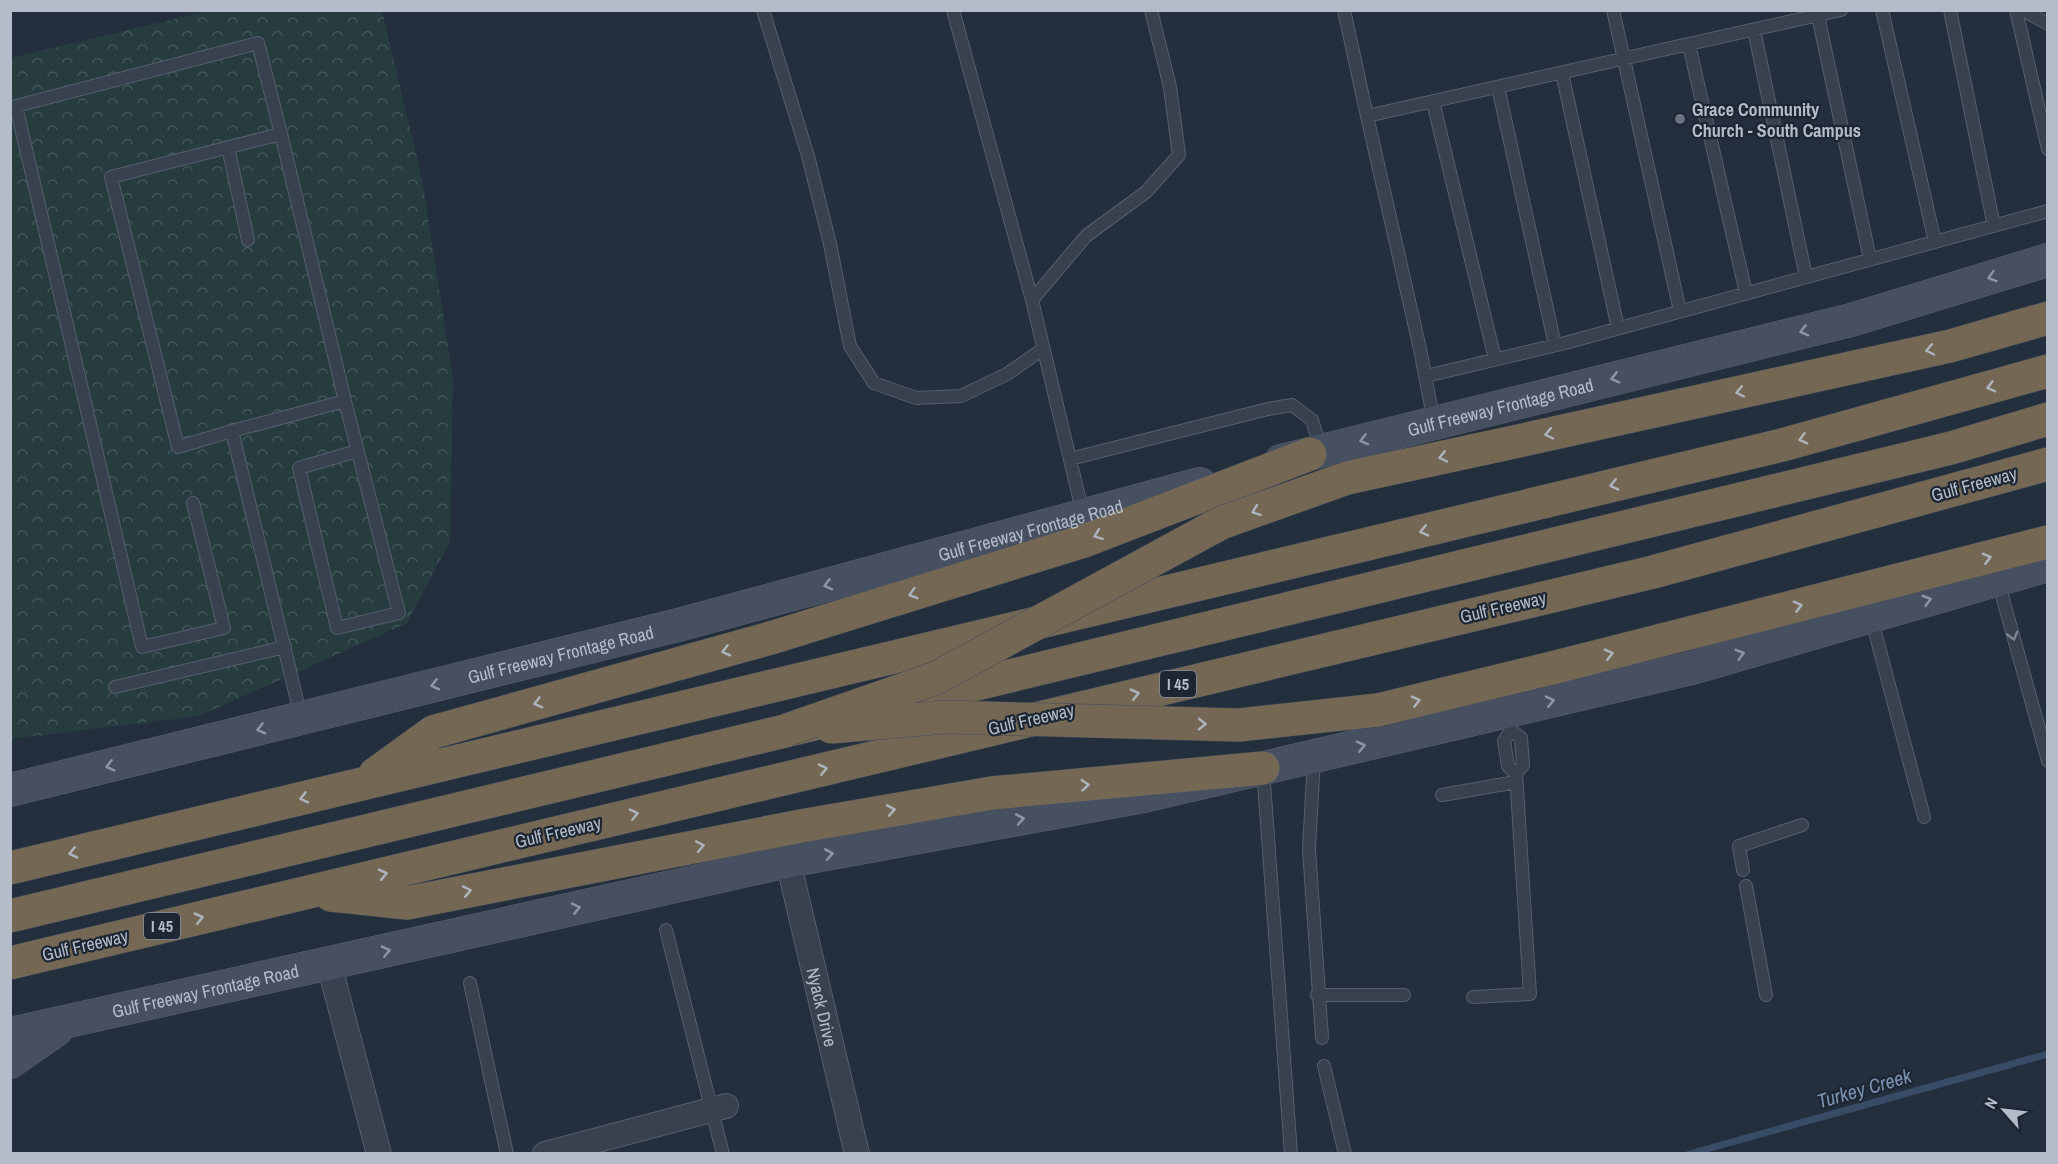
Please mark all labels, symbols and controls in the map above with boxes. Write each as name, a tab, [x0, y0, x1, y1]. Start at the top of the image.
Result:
place label: Grace Community Church - South Campus	[1692, 97, 1861, 143]
marker: Grace Community Church - South Campus	[1673, 112, 1687, 126]
one-way arrow	[1987, 270, 1997, 282]
one-way arrow	[1799, 324, 1809, 337]
one-way arrow	[1926, 343, 1936, 356]
one-way arrow	[1610, 371, 1620, 384]
street label: Gulf Freeway Frontage Road	[1405, 372, 1596, 442]
one-way arrow	[1986, 380, 1996, 393]
one-way arrow	[1735, 385, 1745, 398]
one-way arrow	[1545, 427, 1555, 440]
one-way arrow	[1798, 432, 1809, 444]
one-way arrow	[1360, 433, 1370, 446]
one-way arrow	[1438, 450, 1448, 463]
street label: Gulf Freeway	[1928, 460, 2020, 507]
one-way arrow	[1609, 478, 1619, 491]
street label: Gulf Freeway Frontage Road	[935, 493, 1126, 567]
one-way arrow	[1251, 503, 1262, 516]
one-way arrow	[1419, 523, 1429, 536]
one-way arrow	[1094, 528, 1105, 540]
one-way arrow	[1982, 552, 1992, 565]
one-way arrow	[823, 577, 833, 590]
street label: Gulf Freeway	[1457, 585, 1549, 629]
one-way arrow	[908, 587, 919, 599]
one-way arrow	[1921, 595, 1932, 607]
one-way arrow	[1793, 601, 1803, 614]
street label: Gulf Freeway Frontage Road	[465, 619, 656, 689]
one-way arrow	[2006, 631, 2019, 641]
one-way arrow	[721, 643, 731, 656]
one-way arrow	[1603, 649, 1614, 661]
one-way arrow	[1734, 649, 1745, 661]
road number: I 45	[1160, 671, 1196, 697]
one-way arrow	[431, 678, 441, 690]
one-way arrow	[1130, 689, 1140, 702]
one-way arrow	[1411, 695, 1421, 708]
one-way arrow	[533, 696, 544, 708]
one-way arrow	[1545, 696, 1555, 709]
street label: Gulf Freeway	[985, 697, 1077, 741]
one-way arrow	[1198, 717, 1207, 730]
one-way arrow	[256, 721, 266, 734]
one-way arrow	[1355, 740, 1365, 753]
one-way arrow	[105, 758, 115, 771]
one-way arrow	[818, 763, 828, 776]
one-way arrow	[1080, 778, 1089, 791]
one-way arrow	[299, 790, 309, 803]
one-way arrow	[887, 805, 896, 817]
one-way arrow	[628, 809, 638, 822]
street label: Gulf Freeway	[512, 810, 604, 854]
one-way arrow	[1015, 813, 1025, 826]
one-way arrow	[694, 840, 704, 853]
one-way arrow	[68, 846, 78, 859]
one-way arrow	[823, 848, 833, 861]
one-way arrow	[377, 868, 387, 881]
one-way arrow	[462, 885, 472, 898]
one-way arrow	[571, 903, 581, 916]
one-way arrow	[194, 912, 204, 925]
road number: I 45	[144, 913, 180, 939]
street label: Gulf Freeway	[39, 923, 131, 967]
one-way arrow	[381, 945, 391, 958]
street label: Gulf Freeway Frontage Road	[110, 958, 301, 1023]
street label: Nyack Drive	[801, 965, 844, 1049]
water label: Turkey Creek	[1814, 1061, 1915, 1114]
north arrow	[1974, 1080, 2034, 1140]
text: N	[1979, 1094, 2003, 1112]

